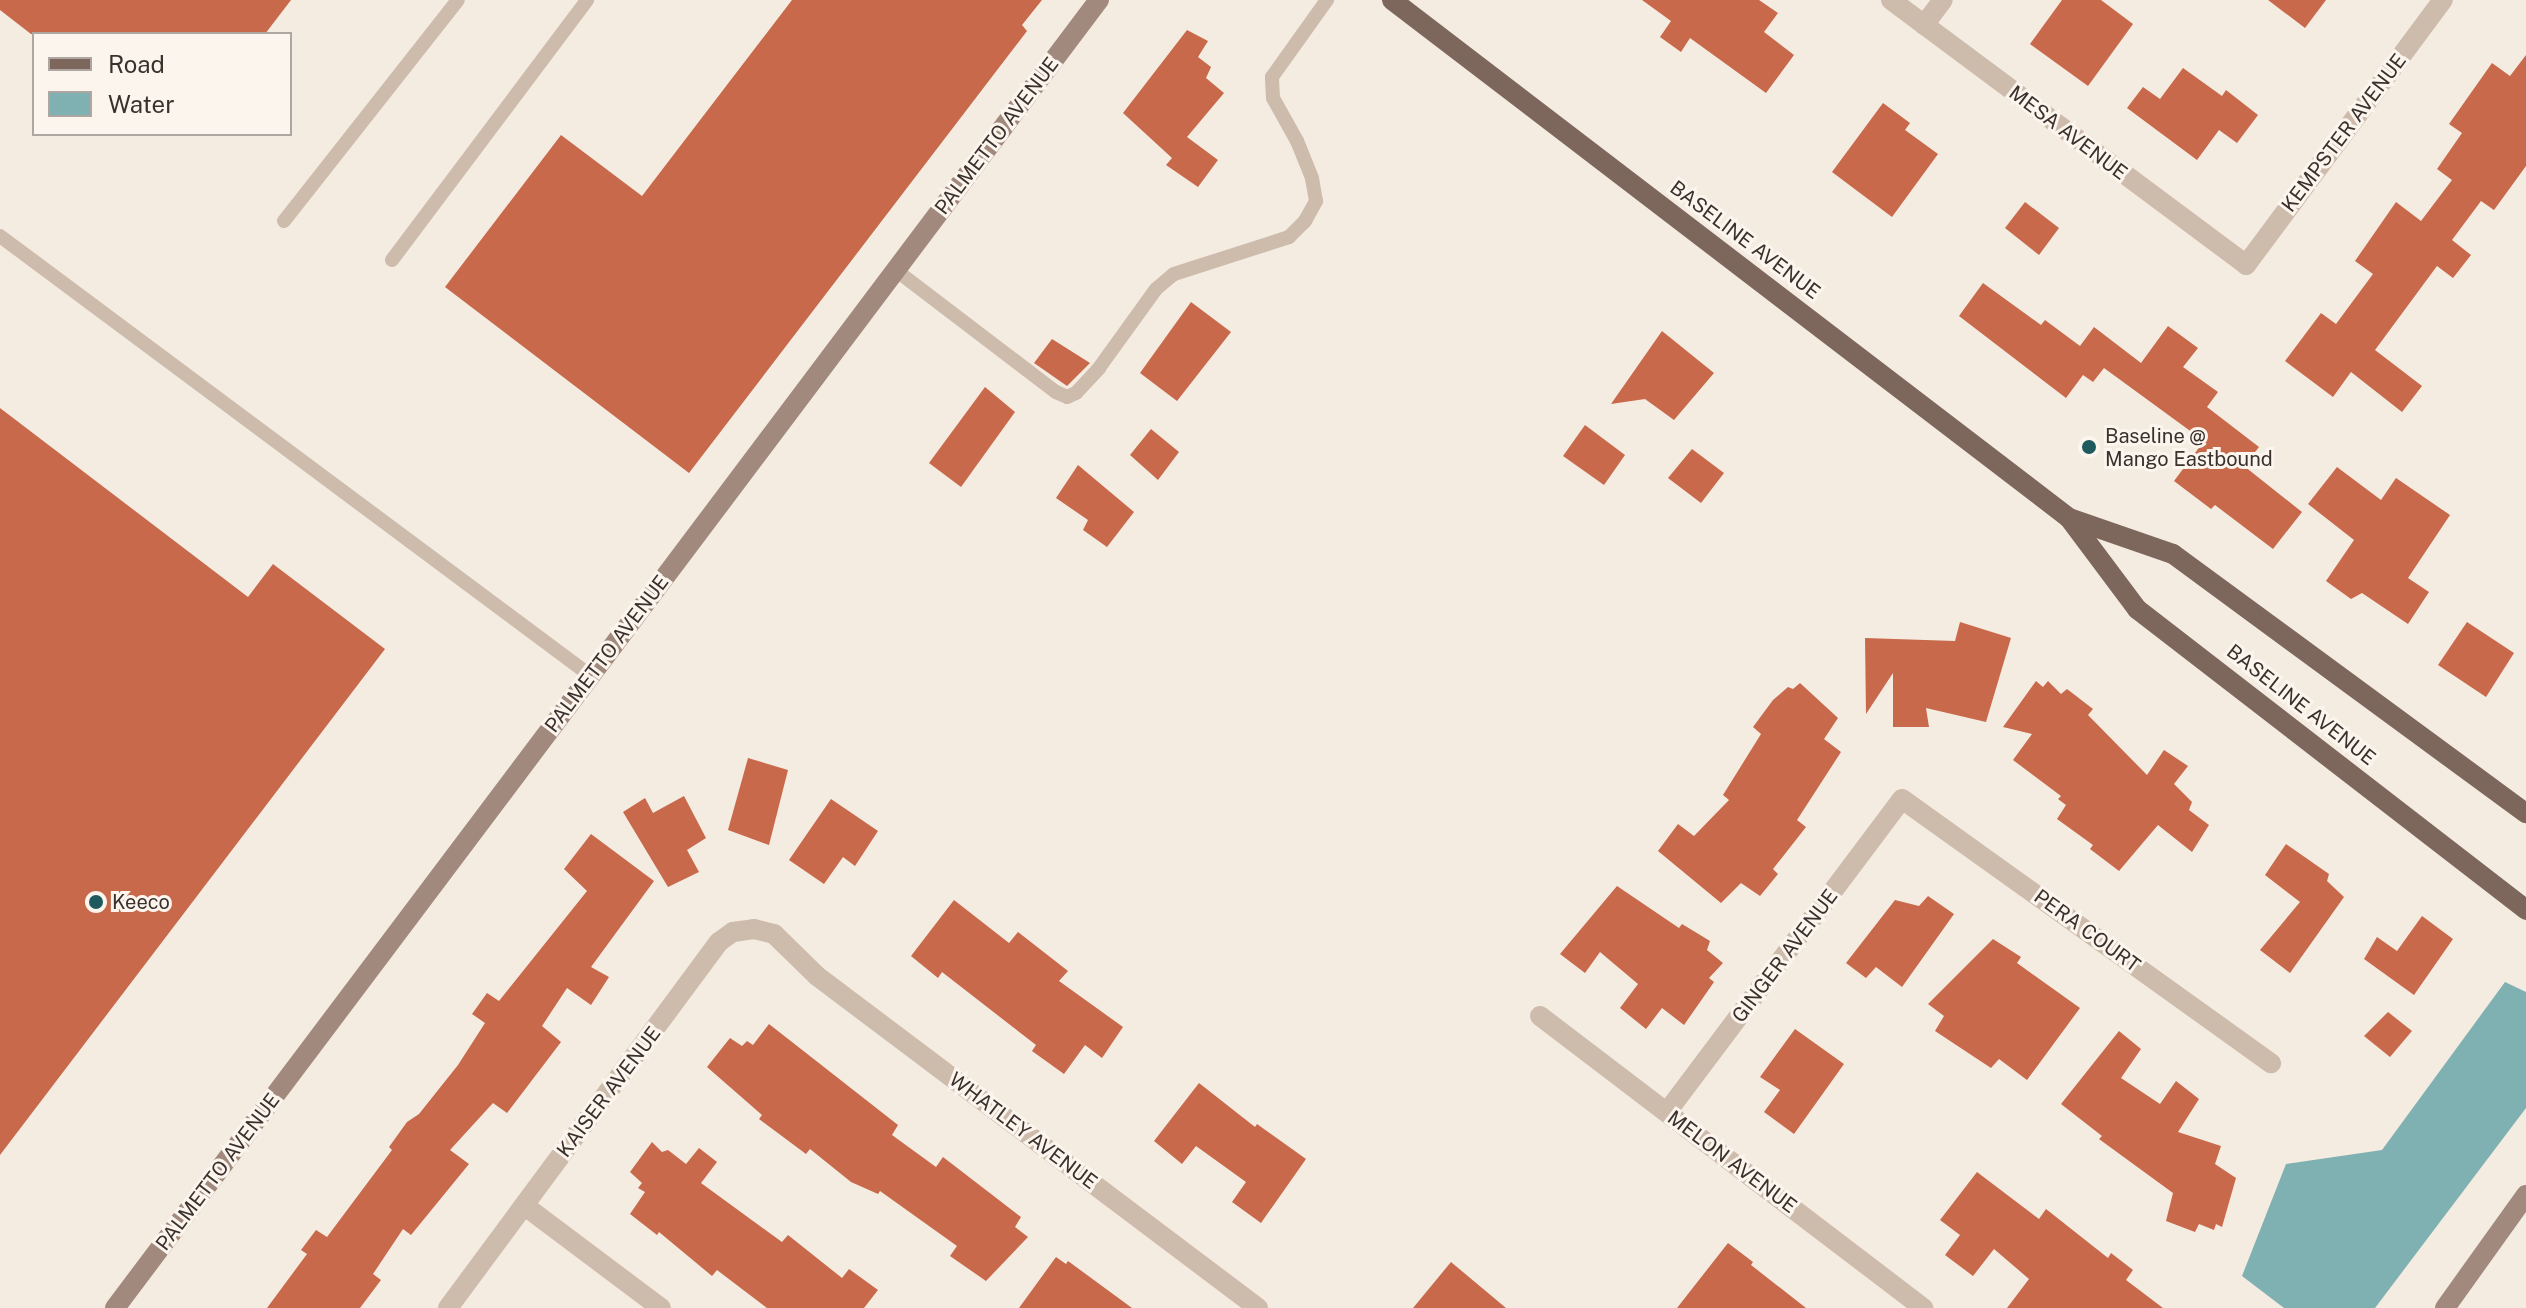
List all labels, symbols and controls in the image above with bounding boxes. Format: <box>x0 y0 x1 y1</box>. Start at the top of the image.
legend <box>32 32 292 136</box>
street label: KEMPSTER AVENUE <box>2277 49 2411 217</box>
text: Road <box>108 50 165 78</box>
street label: PALMETTO AVENUE <box>930 53 1064 219</box>
street label: MESA AVENUE <box>2004 81 2132 185</box>
text: Water <box>108 90 175 118</box>
street label: BASELINE AVENUE <box>1665 176 1825 304</box>
place label: Baseline @ Mango Eastbound <box>2105 424 2273 471</box>
marker: Baseline @ Mango Eastbound <box>2080 438 2098 456</box>
street label: PALMETTO AVENUE <box>540 571 674 737</box>
street label: BASELINE AVENUE <box>2222 640 2380 770</box>
street label: PERA COURT <box>2029 884 2145 978</box>
street label: GINGER AVENUE <box>1727 885 1843 1027</box>
place label: Keeco <box>112 890 170 914</box>
marker: Keeco <box>87 893 105 911</box>
street label: KAISER AVENUE <box>552 1022 666 1162</box>
street label: WHATLEY AVENUE <box>944 1067 1102 1195</box>
street label: PALMETTO AVENUE <box>151 1089 285 1255</box>
street label: MELON AVENUE <box>1663 1106 1801 1218</box>

